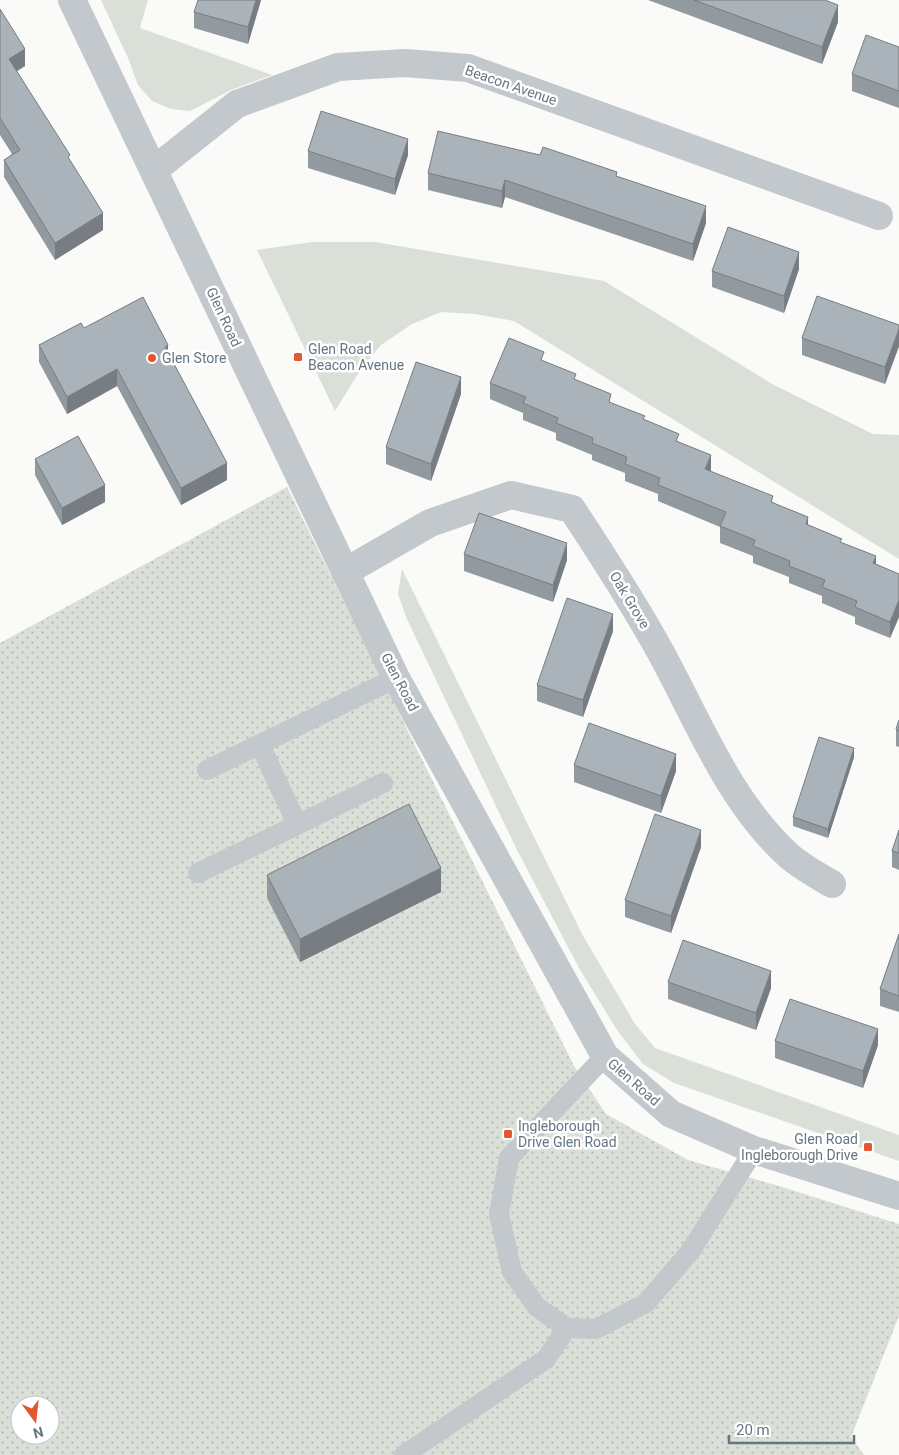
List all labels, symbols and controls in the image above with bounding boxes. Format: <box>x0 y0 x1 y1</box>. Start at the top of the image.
street label: Beacon Avenue <box>463 62 559 108</box>
street label: Glen Road <box>203 285 245 349</box>
place label: Glen Road Beacon Avenue <box>308 341 404 373</box>
place label: Glen Store <box>162 350 226 366</box>
marker: Glen Road Beacon Avenue <box>292 351 304 363</box>
marker: Glen Store <box>146 352 158 364</box>
street label: Oak Grove <box>607 568 653 632</box>
street label: Glen Road <box>378 650 422 714</box>
street label: Glen Road <box>605 1055 663 1109</box>
place label: Ingleborough Drive Glen Road <box>518 1118 617 1150</box>
marker: Ingleborough Drive Glen Road <box>502 1128 514 1140</box>
place label: Glen Road Ingleborough Drive <box>741 1131 858 1163</box>
marker: Glen Road Ingleborough Drive <box>862 1141 874 1153</box>
north arrow <box>10 1395 60 1445</box>
scale bar <box>729 1412 854 1444</box>
text: 20 m <box>736 1421 770 1439</box>
text: N <box>32 1424 45 1442</box>

